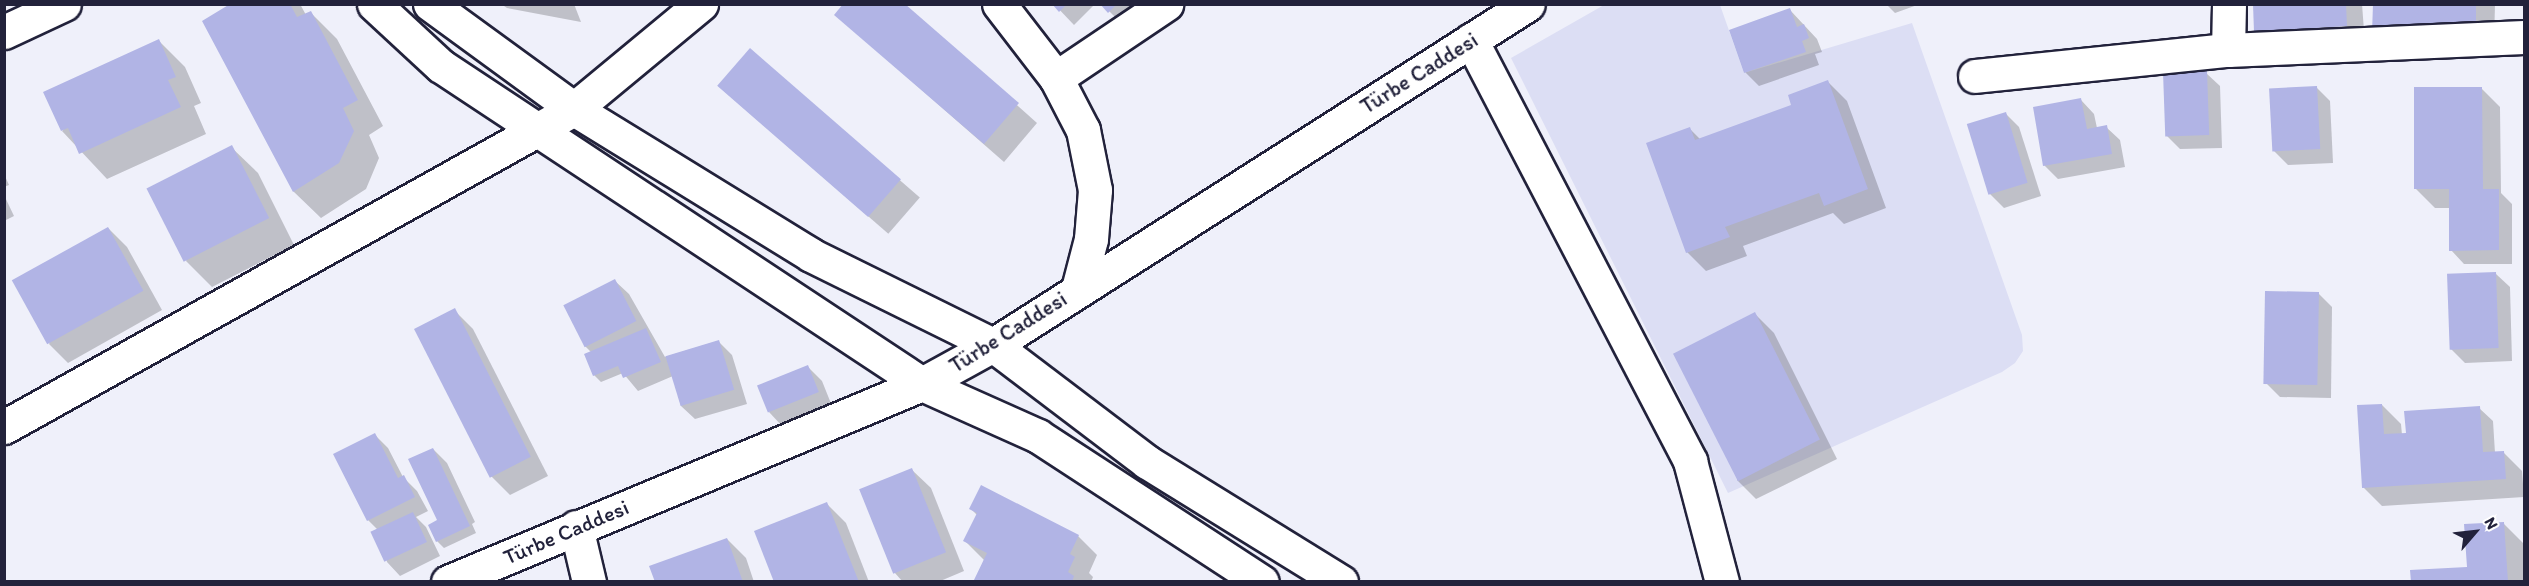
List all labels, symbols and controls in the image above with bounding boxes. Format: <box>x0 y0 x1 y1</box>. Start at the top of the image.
street label: Türbe Caddesi <box>1355 26 1483 120</box>
street label: Türbe Caddesi <box>944 285 1072 379</box>
street label: Türbe Caddesi <box>499 494 633 570</box>
north arrow <box>2445 502 2505 562</box>
text: N <box>2480 514 2502 533</box>

